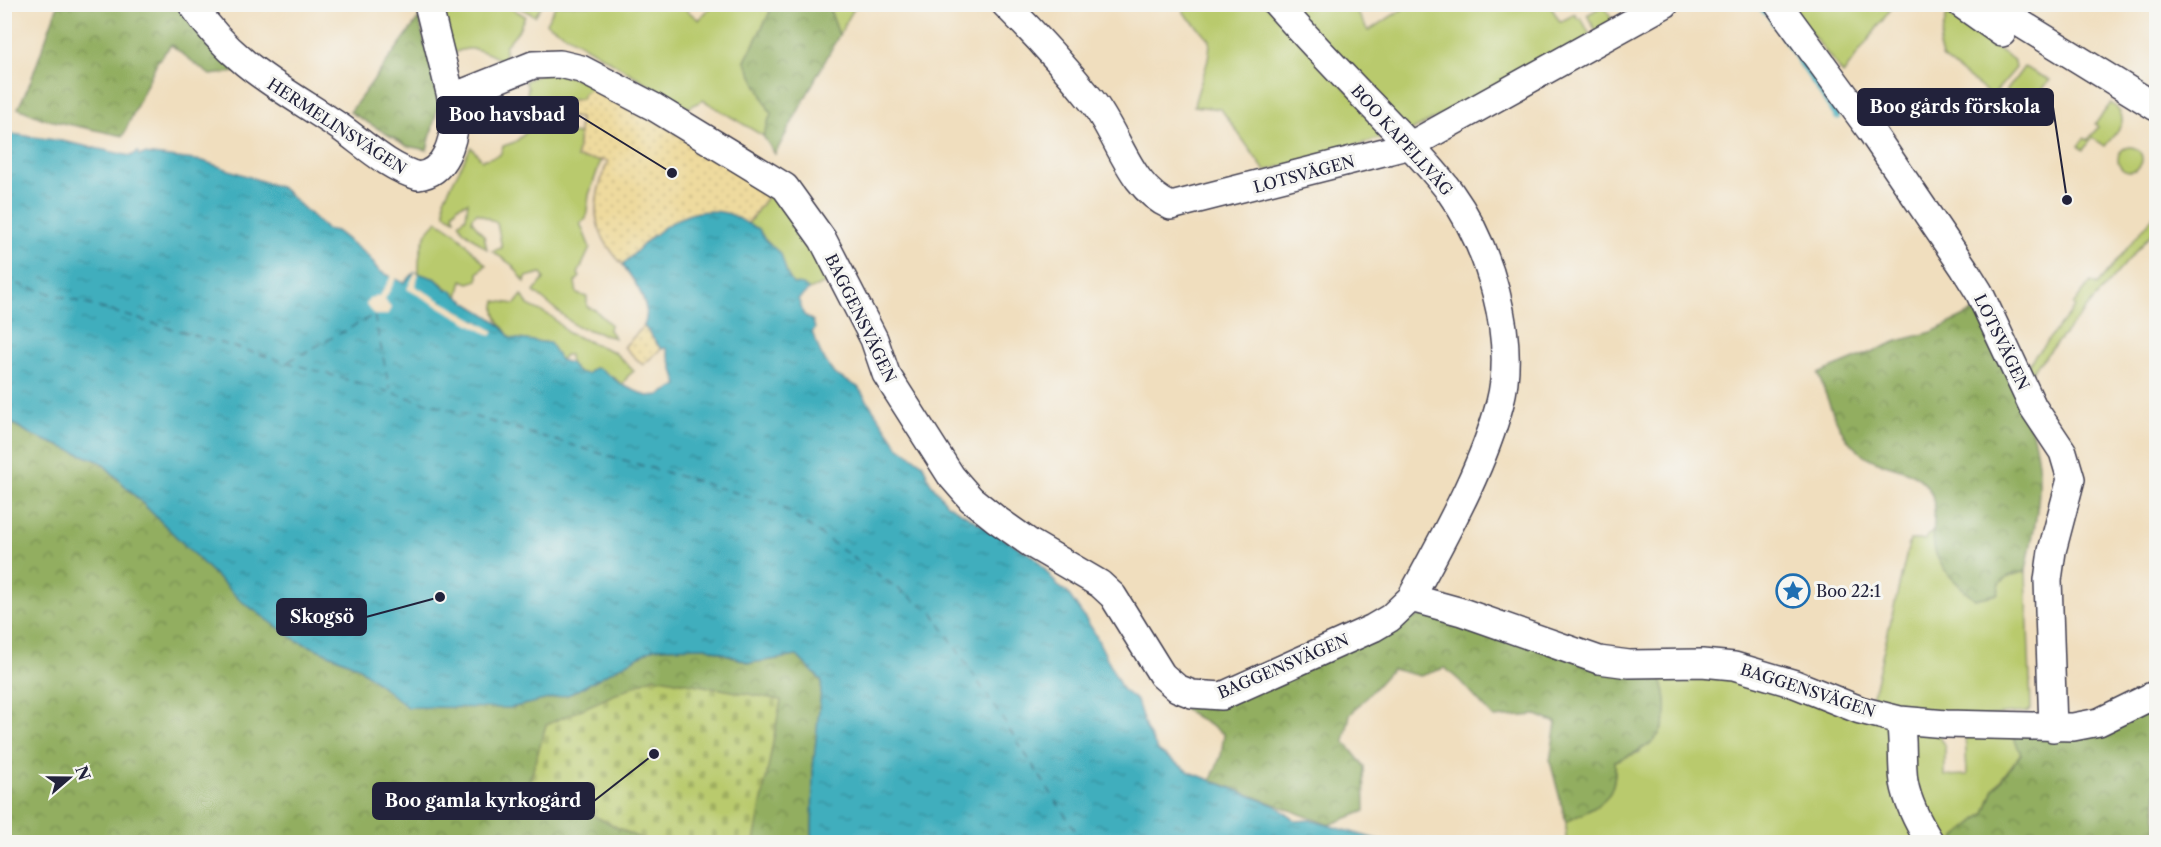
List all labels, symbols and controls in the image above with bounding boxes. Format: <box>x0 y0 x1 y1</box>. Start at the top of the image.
street label: HERMELINSVÄGEN <box>264 74 410 178</box>
street label: BOO KAPELLVÄG <box>1347 81 1457 200</box>
callout: Boo gårds förskola <box>1858 89 2053 125</box>
text: Boo gårds förskola <box>1870 96 2041 118</box>
callout: Boo havsbad <box>437 97 578 133</box>
text: Boo havsbad <box>449 104 565 126</box>
street label: LOTSVÄGEN <box>1251 151 1357 197</box>
street label: BAGGENSVÄGEN <box>821 250 901 386</box>
street label: LOTSVÄGEN <box>1970 291 2034 393</box>
place icon: Boo 22:1 <box>1775 573 1811 609</box>
place label: Boo 22:1 <box>1816 581 1881 601</box>
callout: Skogsö <box>277 599 366 635</box>
text: Skogsö <box>290 606 354 628</box>
street label: BAGGENSVÄGEN <box>1214 629 1352 703</box>
street label: BAGGENSVÄGEN <box>1738 659 1878 721</box>
north arrow <box>39 748 99 808</box>
text: N <box>71 763 95 783</box>
callout: Boo gamla kyrkogård <box>373 783 594 819</box>
text: Boo gamla kyrkogård <box>385 790 581 812</box>

